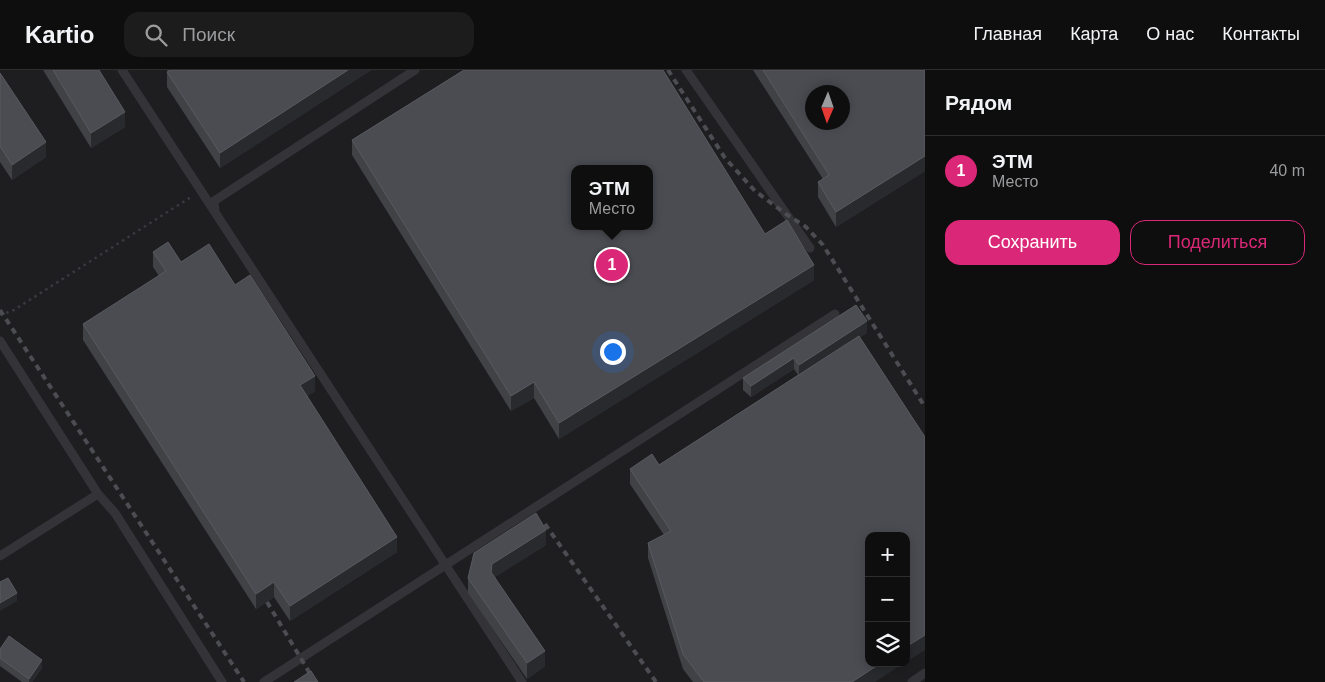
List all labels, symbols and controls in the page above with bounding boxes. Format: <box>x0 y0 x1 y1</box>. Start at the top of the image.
search box <box>124 12 474 57</box>
text: Kartio <box>25 21 94 48</box>
icon: search <box>142 21 170 49</box>
text: Поиск <box>182 24 235 45</box>
text: Главная <box>974 24 1042 44</box>
text: Карта <box>1070 24 1118 44</box>
text: О нас <box>1146 24 1194 44</box>
text: Контакты <box>1222 24 1300 44</box>
north arrow <box>805 85 850 130</box>
text: Рядом <box>945 91 1012 114</box>
text: ЭТМ <box>992 151 1033 172</box>
text: 1 <box>957 162 965 179</box>
text: 40 m <box>1269 162 1305 179</box>
popup <box>571 165 653 230</box>
text: Место <box>992 173 1038 190</box>
text: ЭТМ <box>589 178 630 199</box>
text: Место <box>589 200 635 217</box>
button: Сохранить <box>945 220 1120 265</box>
button: Поделиться <box>1130 220 1305 265</box>
pin: 1 <box>596 246 628 284</box>
your location <box>600 339 626 365</box>
map controls <box>865 532 910 667</box>
button: + <box>865 532 910 577</box>
button: − <box>865 577 910 622</box>
button: layers <box>865 622 910 667</box>

